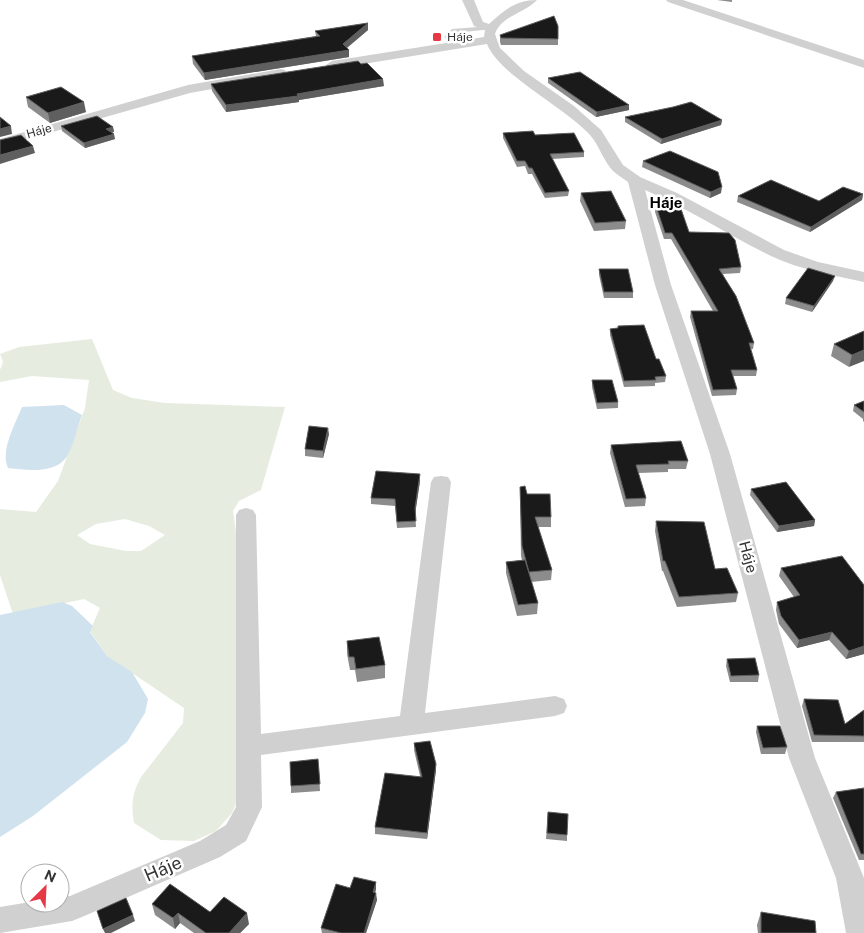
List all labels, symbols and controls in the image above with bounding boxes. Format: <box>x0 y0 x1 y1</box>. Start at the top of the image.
place label: Háje <box>447 30 473 44</box>
marker: Háje <box>431 31 443 43</box>
street label: Háje <box>25 121 53 141</box>
district label: Háje <box>650 194 683 211</box>
street label: Háje <box>736 539 761 575</box>
street label: Háje <box>141 851 185 886</box>
north arrow <box>20 863 70 913</box>
text: N <box>42 867 59 886</box>

